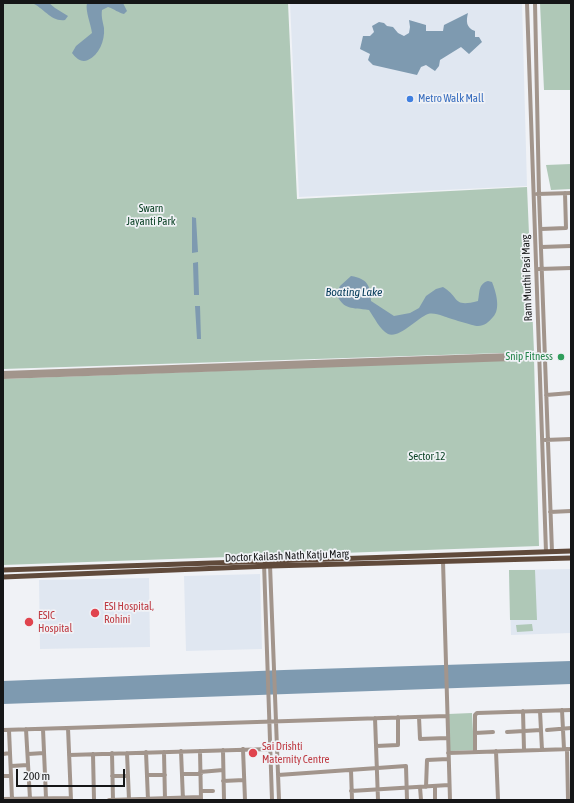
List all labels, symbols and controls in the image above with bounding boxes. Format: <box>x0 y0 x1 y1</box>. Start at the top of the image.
place label: Metro Walk Mall <box>418 92 484 106</box>
marker: Metro Walk Mall <box>405 94 415 104</box>
park label: Swarn Jayanti Park <box>126 202 176 228</box>
street label: Ram Murthi Pasi Marg <box>519 234 535 322</box>
water label: Boating Lake <box>326 285 382 299</box>
place label: Snip Fitness <box>506 350 553 364</box>
marker: Snip Fitness <box>556 352 566 362</box>
park label: Sector 12 <box>409 450 445 464</box>
street label: Doctor Kailash Nath Katju Marg <box>225 547 349 565</box>
place label: ESI Hospital, Rohini <box>104 600 154 626</box>
marker: ESI Hospital, Rohini <box>89 607 101 619</box>
place label: ESIC Hospital <box>38 609 72 635</box>
marker: ESIC Hospital <box>23 616 35 628</box>
place label: Sai Drishti Maternity Centre <box>262 740 330 766</box>
marker: Sai Drishti Maternity Centre <box>247 747 259 759</box>
scale bar <box>18 761 127 787</box>
text: 200 m <box>23 769 50 783</box>

